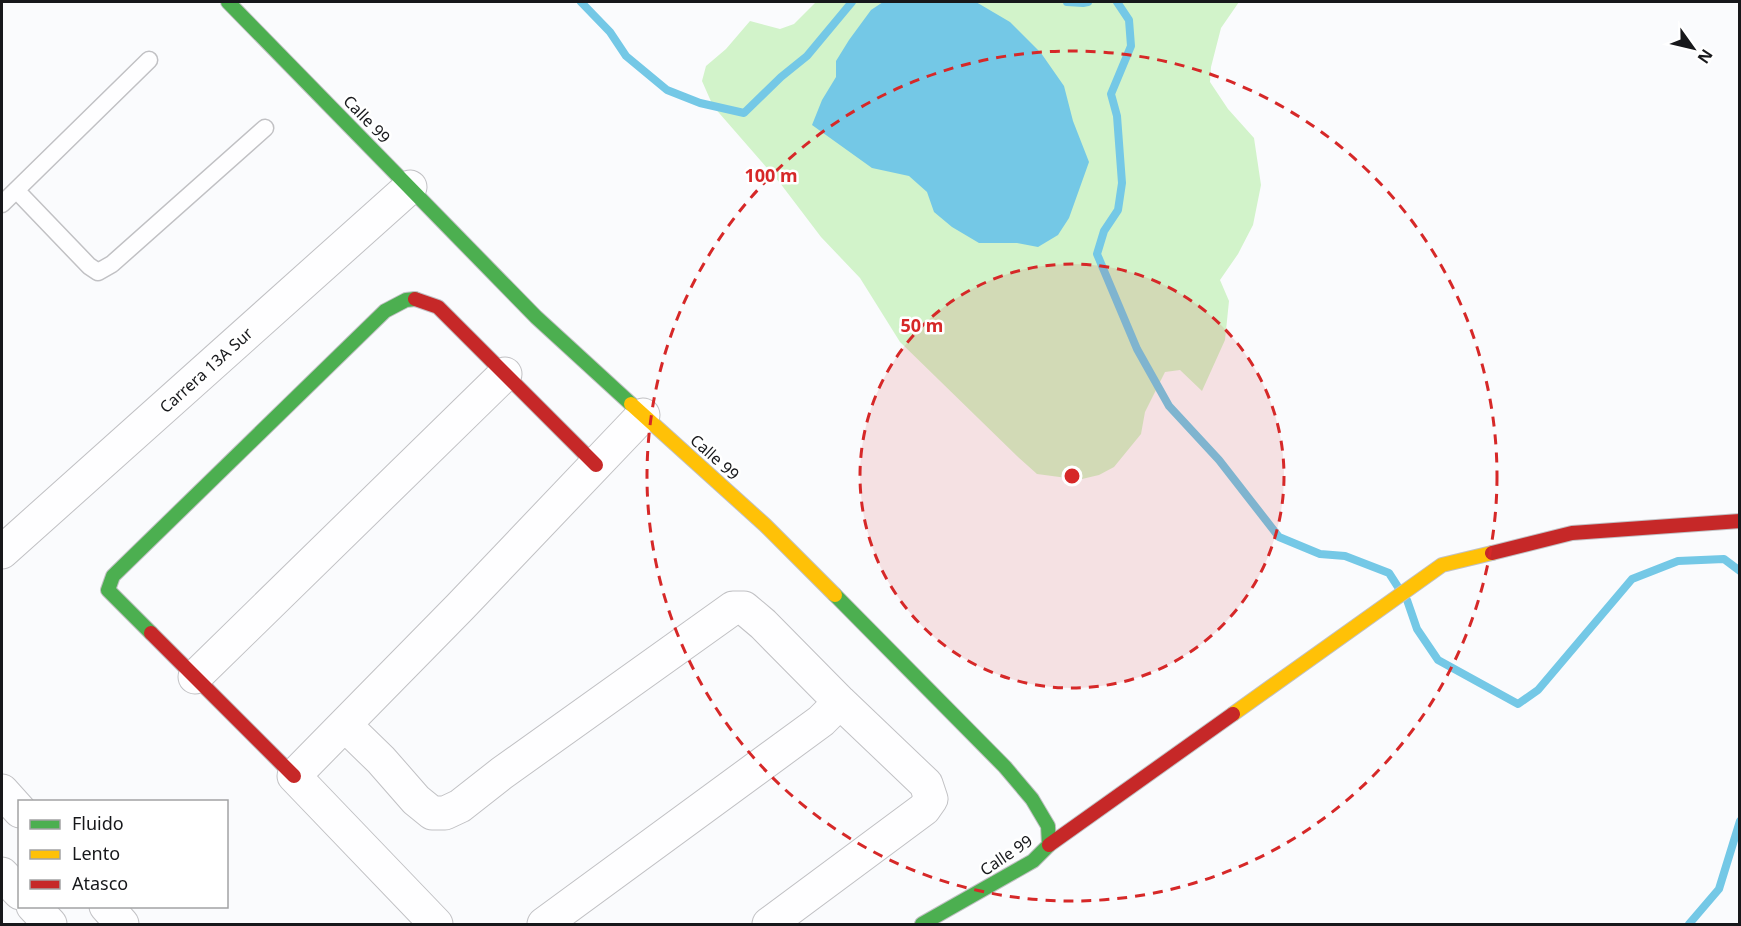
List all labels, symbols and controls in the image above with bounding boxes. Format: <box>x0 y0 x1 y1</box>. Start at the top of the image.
north arrow <box>1663 18 1723 78</box>
text: N <box>1693 45 1718 68</box>
street label: Calle 99 <box>339 90 395 148</box>
text: 100 m <box>744 163 798 187</box>
text: 50 m <box>901 313 943 337</box>
street label: Carrera 13A Sur <box>155 322 258 418</box>
street label: Calle 99 <box>686 429 744 485</box>
centre of rings <box>1062 466 1082 486</box>
legend <box>18 800 228 908</box>
text: Fluido <box>72 811 124 835</box>
street label: Calle 99 <box>975 829 1037 881</box>
text: Lento <box>72 841 120 865</box>
text: Atasco <box>72 871 128 895</box>

